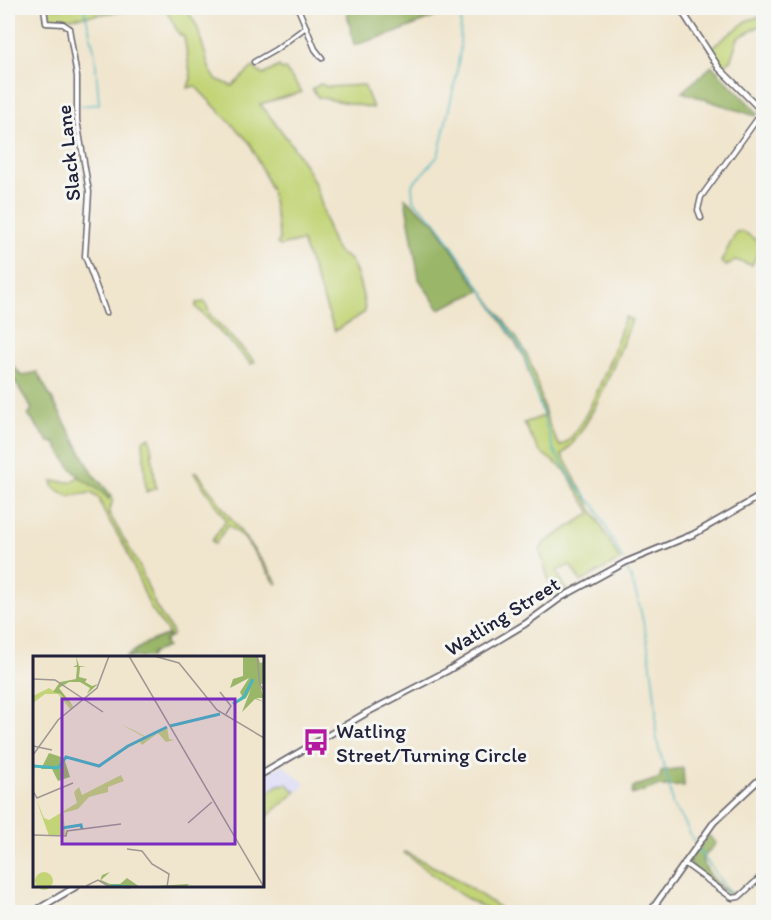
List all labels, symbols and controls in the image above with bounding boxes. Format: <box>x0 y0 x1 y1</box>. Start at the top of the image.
street label: Slack Lane <box>51 104 85 202</box>
street label: Watling Street <box>440 571 564 661</box>
inset map <box>33 656 264 887</box>
place label: Watling Street/Turning Circle <box>336 718 527 767</box>
bus stop icon: Watling Street/Turning Circle <box>301 727 331 757</box>

